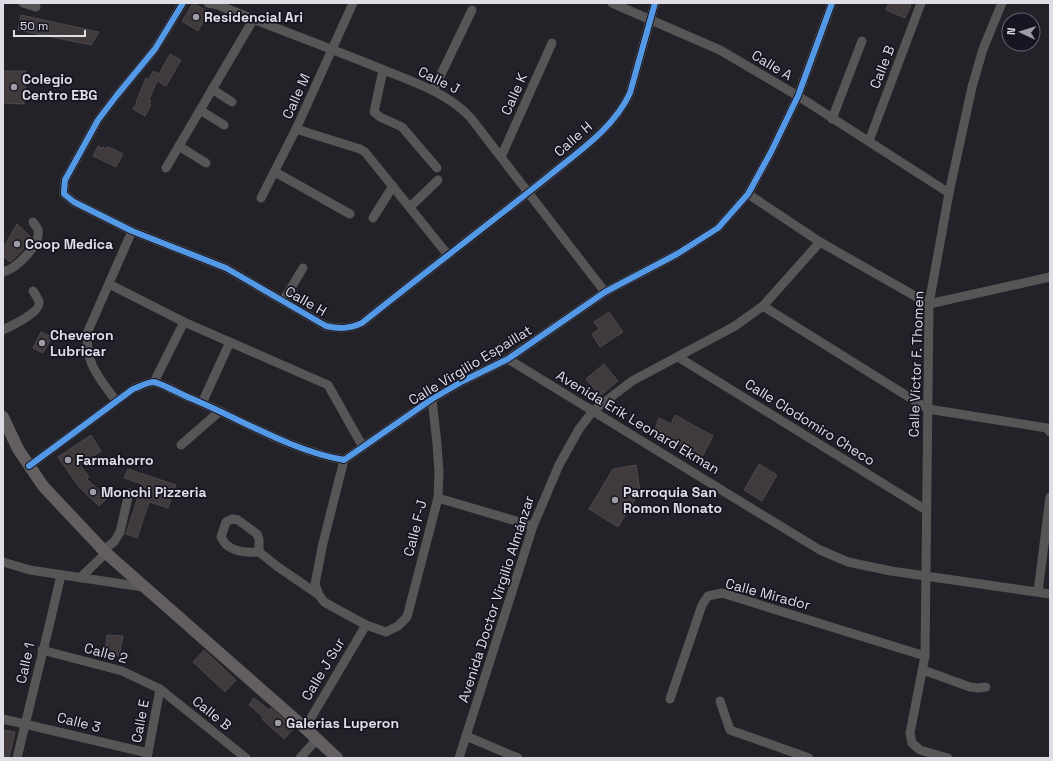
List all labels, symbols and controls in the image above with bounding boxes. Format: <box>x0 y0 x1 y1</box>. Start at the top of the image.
place label: Residencial Ari <box>204 8 303 26</box>
scale bar <box>14 12 85 38</box>
marker: Residencial Ari <box>191 12 201 22</box>
north arrow <box>1001 12 1041 52</box>
text: 50 m <box>20 18 48 34</box>
text: N <box>1004 27 1018 35</box>
street label: Calle B <box>866 43 898 91</box>
street label: Calle A <box>748 46 796 84</box>
street label: Calle J <box>415 62 463 98</box>
place label: Colegio Centro EBG <box>22 70 98 104</box>
street label: Calle M <box>278 70 314 122</box>
street label: Calle K <box>497 70 531 118</box>
marker: Colegio Centro EBG <box>9 82 19 92</box>
street label: Calle H <box>550 117 596 161</box>
place label: Coop Medica <box>25 235 113 253</box>
marker: Coop Medica <box>12 239 22 249</box>
street label: Calle H <box>282 282 330 320</box>
street label: Calle Víctor F. Thomen <box>904 290 928 438</box>
street label: Calle Virgilio Espaillat <box>405 321 535 409</box>
place label: Cheveron Lubricar <box>50 326 114 360</box>
marker: Cheveron Lubricar <box>37 338 47 348</box>
street label: Avenida Erik Leonard Ekman <box>553 366 723 478</box>
street label: Calle Clodomiro Checo <box>742 375 878 469</box>
place label: Farmahorro <box>76 451 154 469</box>
marker: Farmahorro <box>63 455 73 465</box>
place label: Monchi Pizzeria <box>101 483 207 501</box>
place label: Parroquia San Romon Nonato <box>623 483 722 517</box>
marker: Monchi Pizzeria <box>88 487 98 497</box>
street label: Avenida Doctor Virgilio Almánzar <box>454 493 538 705</box>
marker: Parroquia San Romon Nonato <box>610 495 620 505</box>
street label: Calle F-J <box>399 498 431 558</box>
street label: Calle Mirador <box>724 574 812 614</box>
street label: Calle J Sur <box>297 634 349 704</box>
street label: Calle 2 <box>82 639 130 667</box>
street label: Calle 1 <box>12 641 38 685</box>
street label: Calle B <box>189 692 235 734</box>
street label: Calle E <box>127 698 153 744</box>
street label: Calle 3 <box>55 708 103 736</box>
place label: Galerias Luperon <box>286 714 399 732</box>
marker: Galerias Luperon <box>273 718 283 728</box>

